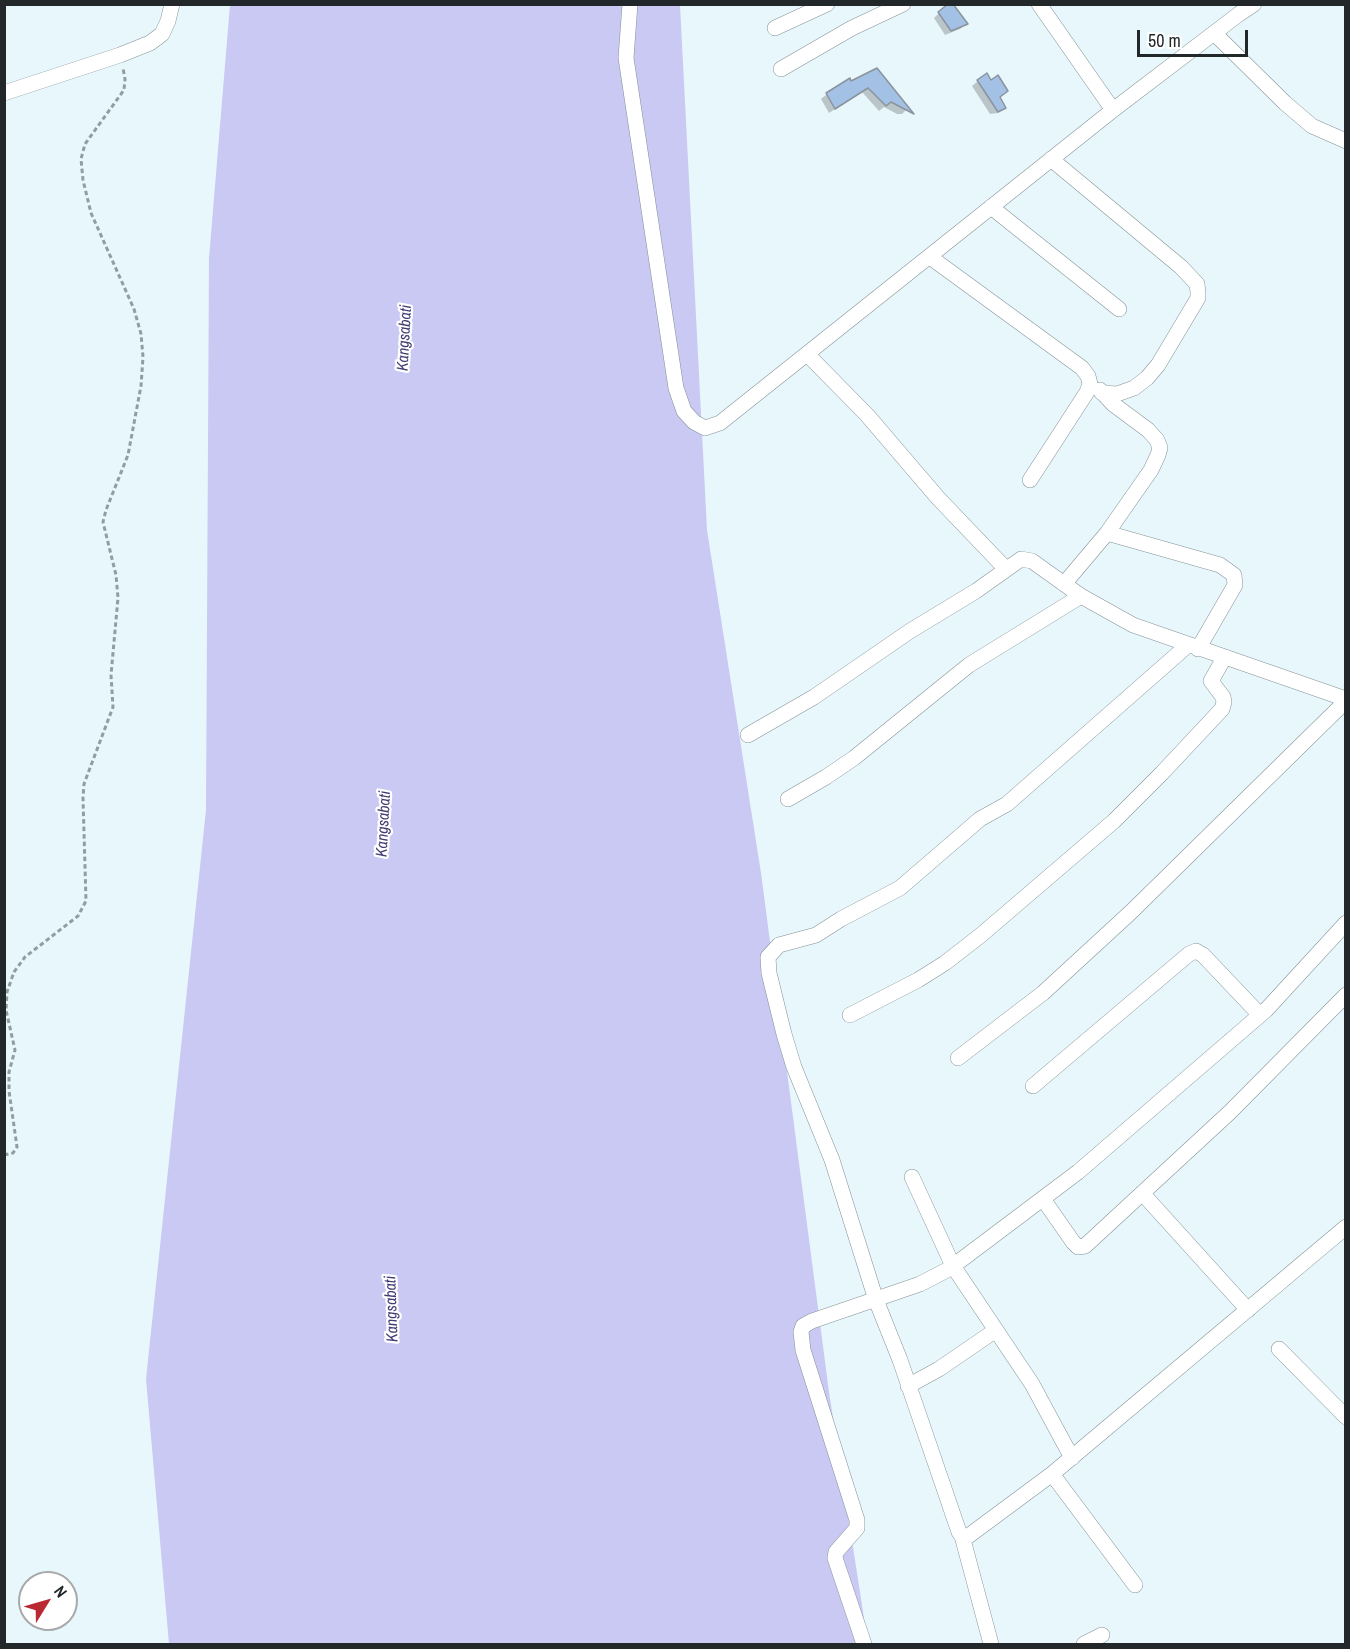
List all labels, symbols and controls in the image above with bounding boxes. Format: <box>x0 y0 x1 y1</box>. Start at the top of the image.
scale bar <box>1140 18 1251 56</box>
text: 50 m <box>1148 28 1181 53</box>
water label: Kangsabati <box>394 304 416 372</box>
water label: Kangsabati <box>373 790 395 858</box>
water label: Kangsabati <box>381 1275 403 1343</box>
north arrow <box>18 1571 78 1631</box>
text: N <box>49 1581 72 1602</box>

